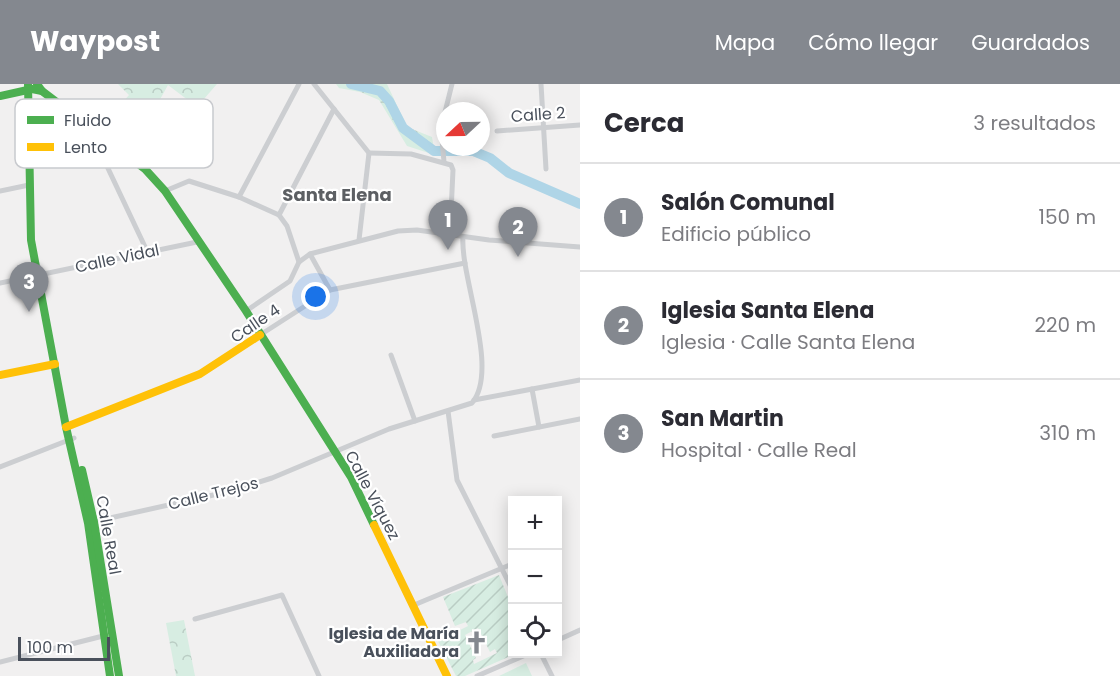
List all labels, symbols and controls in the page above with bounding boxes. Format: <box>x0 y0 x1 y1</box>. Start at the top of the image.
text: Waypost <box>30 22 160 61</box>
text: Mapa <box>715 28 775 57</box>
text: Cómo llegar <box>808 28 938 57</box>
text: Guardados <box>971 28 1090 57</box>
legend <box>15 99 213 168</box>
street label: Calle 2 <box>510 101 566 128</box>
north arrow <box>436 102 490 156</box>
text: Cerca <box>604 105 684 141</box>
text: Fluido <box>64 109 111 132</box>
text: 3 resultados <box>973 109 1096 137</box>
text: Lento <box>64 136 107 159</box>
district label: Santa Elena <box>282 182 392 207</box>
text: Salón Comunal <box>661 187 835 218</box>
pin: 1 <box>428 200 468 250</box>
text: 1 <box>620 203 627 231</box>
text: 150 m <box>1039 203 1096 231</box>
pin: 2 <box>498 208 538 257</box>
text: Edificio público <box>661 220 811 248</box>
street label: Calle Vidal <box>73 238 161 279</box>
pin: 3 <box>9 262 48 312</box>
your location <box>301 282 330 311</box>
text: Iglesia Santa Elena <box>661 295 874 326</box>
street label: Calle 4 <box>226 298 285 348</box>
text: 2 <box>618 311 629 339</box>
text: 220 m <box>1035 311 1096 339</box>
text: Iglesia · Calle Santa Elena <box>661 328 915 356</box>
text: San Martin <box>661 403 784 434</box>
text: 3 <box>617 419 630 447</box>
text: 310 m <box>1039 419 1096 447</box>
text: Hospital · Calle Real <box>661 436 857 464</box>
street label: Calle Víquez <box>339 446 406 544</box>
street label: Calle Trejos <box>166 471 261 516</box>
street label: Calle Real <box>90 494 127 576</box>
map controls <box>508 496 562 658</box>
button: + <box>508 496 562 550</box>
button: − <box>508 550 562 604</box>
button: locate <box>508 604 562 658</box>
place label: Iglesia de María Auxiliadora <box>328 622 459 663</box>
church icon: Iglesia de María Auxiliadora <box>464 629 490 655</box>
scale bar <box>18 634 110 662</box>
text: 100 m <box>27 636 73 659</box>

